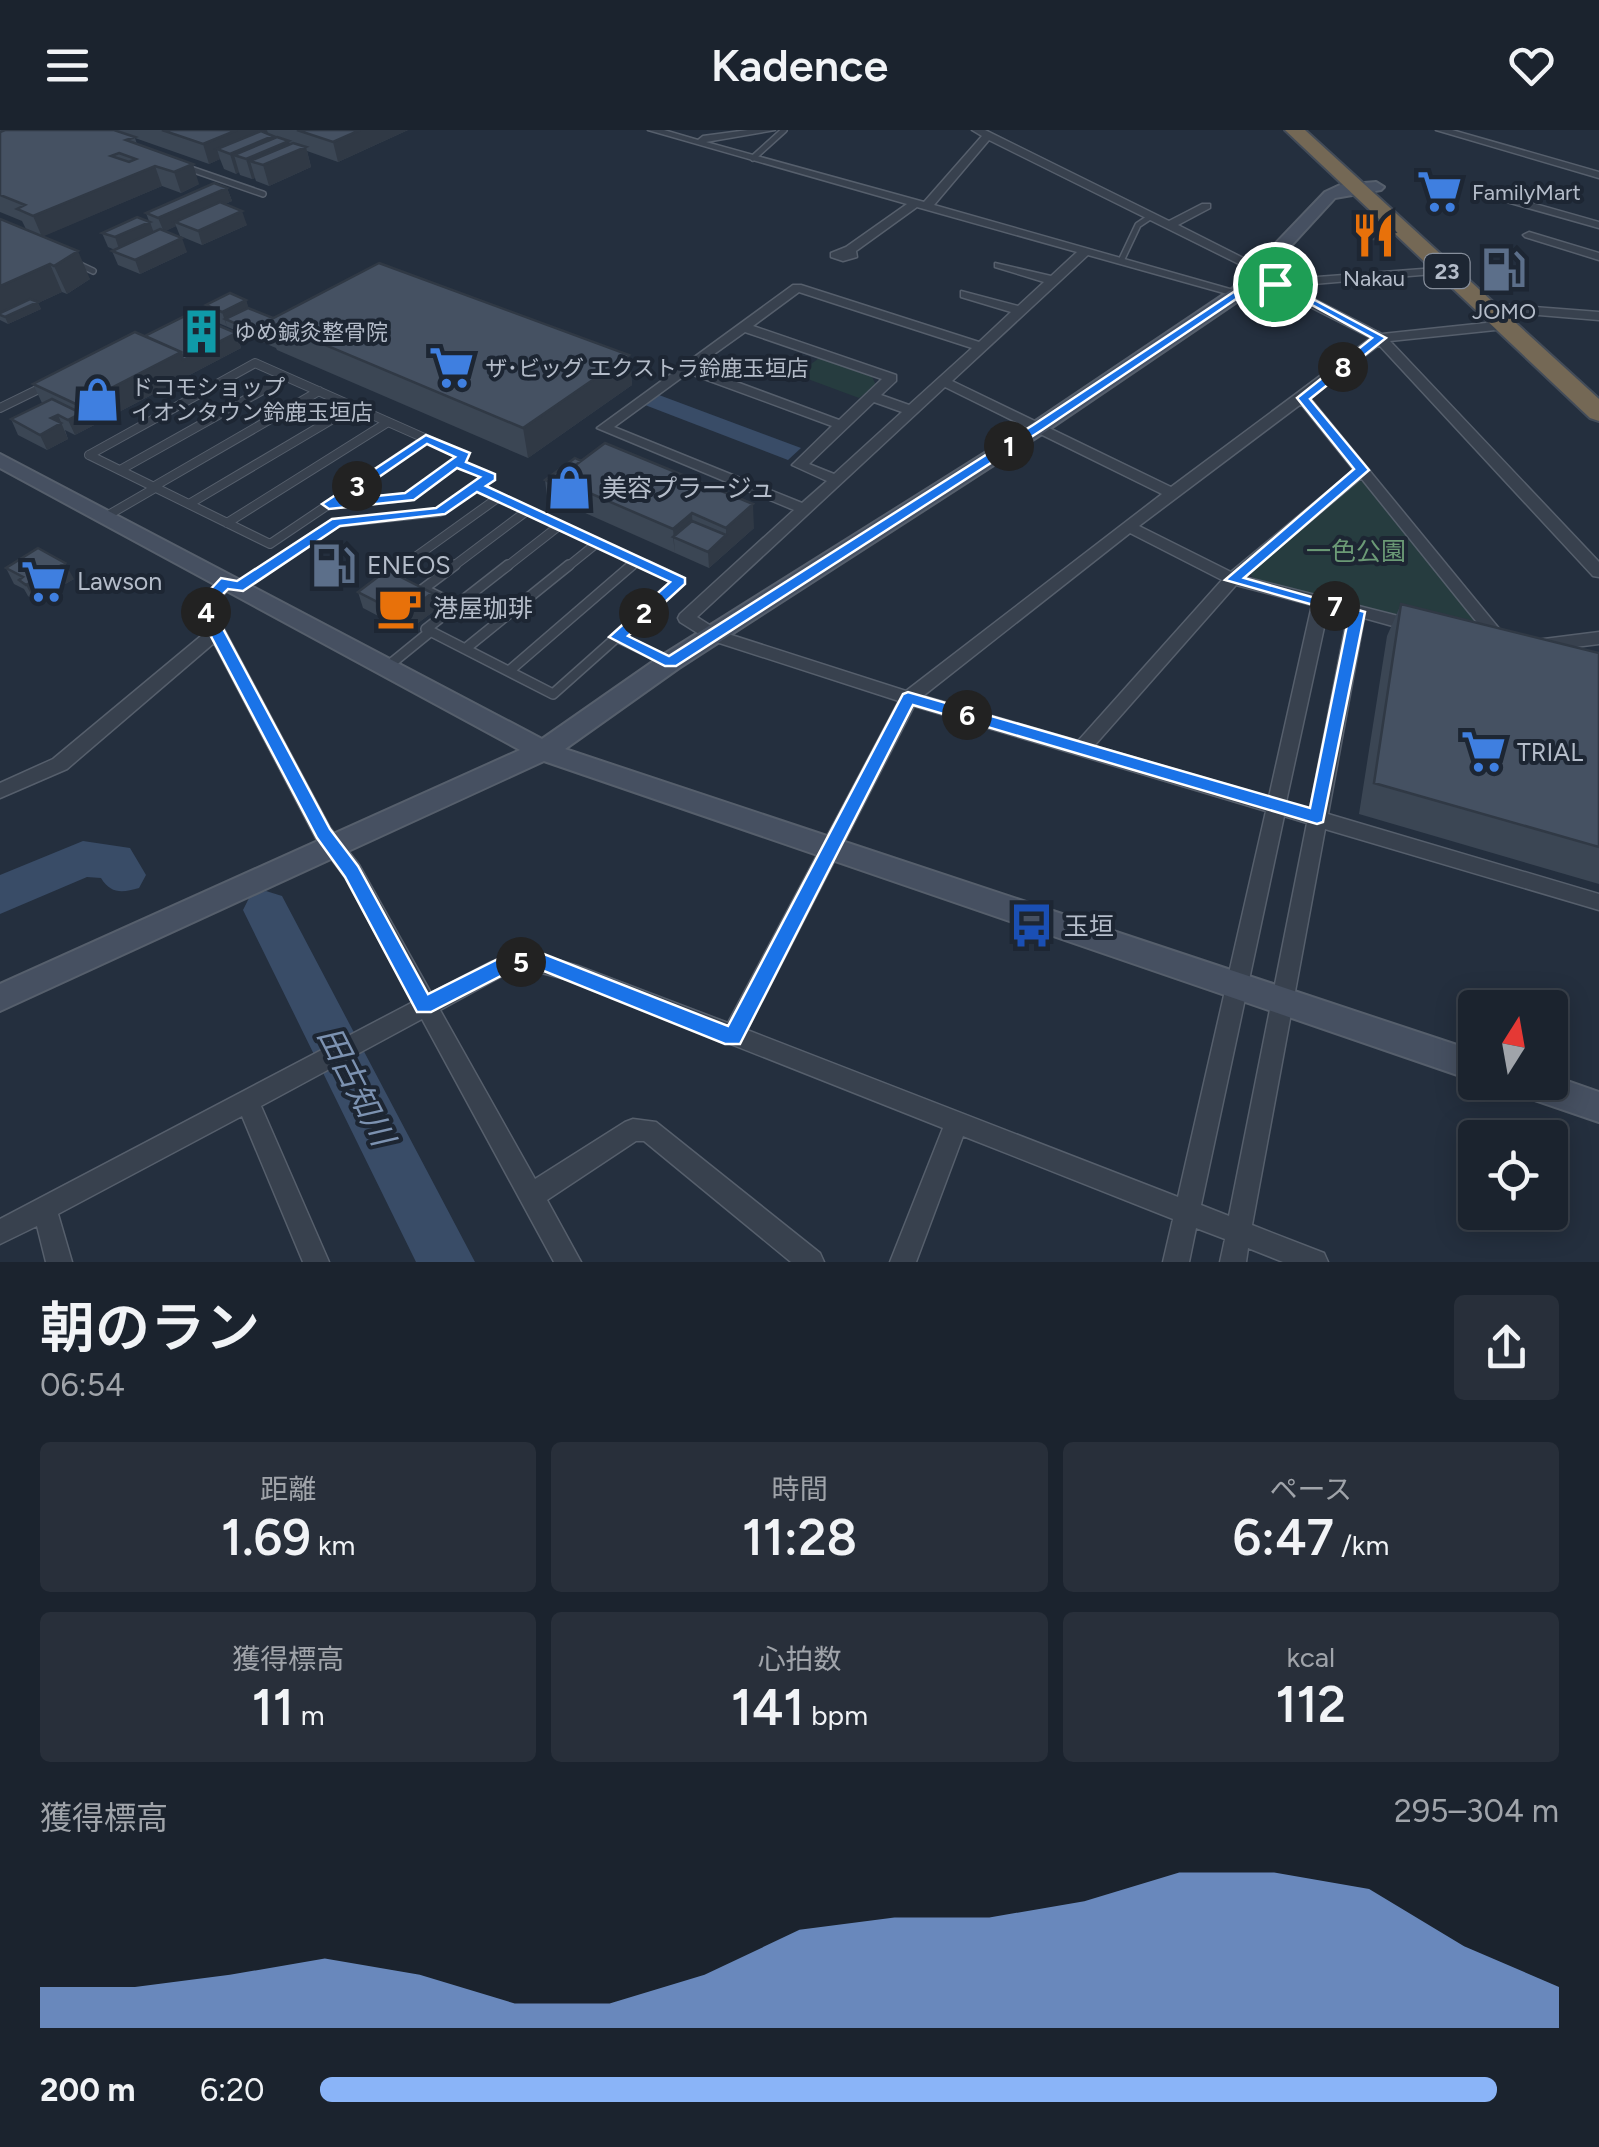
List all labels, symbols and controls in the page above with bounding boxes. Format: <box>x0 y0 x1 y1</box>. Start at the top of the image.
icon: menu <box>40 38 95 93</box>
text: Kadence <box>711 38 888 92</box>
icon: heart <box>1504 38 1559 93</box>
supermarket icon: FamilyMart <box>1415 168 1463 216</box>
place label: FamilyMart <box>1472 179 1581 206</box>
restaurant icon: Nakau <box>1350 212 1398 260</box>
pin <box>1233 242 1318 327</box>
fuel station icon: JOMO <box>1480 245 1528 293</box>
road number: 23 <box>1424 254 1470 288</box>
icon: arrive <box>1248 257 1303 312</box>
place label: Nakau <box>1343 265 1405 292</box>
place label: JOMO <box>1472 298 1536 325</box>
building icon: ゆめ鍼灸整骨院 <box>177 308 225 356</box>
place label: ゆめ鍼灸整骨院 <box>234 319 388 346</box>
pin: 8 <box>1318 342 1368 392</box>
supermarket icon: ザ･ビッグ エクストラ鈴鹿玉垣店 <box>428 344 476 392</box>
text: 8 <box>1334 350 1352 384</box>
place label: ザ･ビッグ エクストラ鈴鹿玉垣店 <box>485 355 809 382</box>
place label: ドコモショップ イオンタウン鈴鹿玉垣店 <box>131 374 373 426</box>
shop icon: ドコモショップ イオンタウン鈴鹿玉垣店 <box>74 376 122 424</box>
pin: 1 <box>984 421 1034 471</box>
text: 1 <box>1003 429 1015 463</box>
pin: 3 <box>332 461 382 511</box>
shop icon: 美容プラージュ <box>545 464 593 512</box>
text: 3 <box>349 469 365 503</box>
place label: 美容プラージュ <box>602 473 775 503</box>
park label: 一色公園 <box>1306 536 1406 566</box>
fuel station icon: ENEOS <box>310 541 358 589</box>
place label: ENEOS <box>367 550 451 580</box>
supermarket icon: Lawson <box>20 557 68 605</box>
place label: Lawson <box>77 566 162 596</box>
pin: 7 <box>1310 581 1360 631</box>
cafe icon: 港屋珈琲 <box>376 584 424 632</box>
pin: 4 <box>181 587 231 637</box>
pin: 2 <box>619 588 669 638</box>
text: 7 <box>1327 589 1343 623</box>
place label: 港屋珈琲 <box>433 593 533 623</box>
text: 4 <box>197 595 215 629</box>
text: 2 <box>636 596 652 630</box>
pin: 6 <box>942 690 992 740</box>
text: 6 <box>959 698 975 732</box>
supermarket icon: TRIAL <box>1460 728 1508 776</box>
place label: TRIAL <box>1517 737 1583 767</box>
bus stop icon: 玉垣 <box>1007 902 1055 950</box>
place label: 玉垣 <box>1064 911 1114 941</box>
pin: 5 <box>496 937 546 987</box>
text: 5 <box>513 945 529 979</box>
north arrow <box>1458 990 1568 1100</box>
map controls <box>1458 990 1568 1230</box>
water label: 田古知川 <box>310 1020 403 1154</box>
button: locate <box>1458 1120 1568 1230</box>
text: 朝のラン <box>40 1295 260 1361</box>
button: share <box>1454 1295 1559 1400</box>
text: 06:54 <box>40 1366 125 1404</box>
text: 距離 <box>260 1472 316 1506</box>
text: 時間 <box>771 1472 828 1506</box>
text: ペース <box>1270 1472 1352 1506</box>
text: 1.69 <box>221 1507 311 1568</box>
text: 11:28 <box>742 1507 857 1568</box>
text: 6:47 <box>1232 1507 1334 1568</box>
text: km <box>311 1528 355 1562</box>
text: /km <box>1334 1528 1389 1562</box>
text: kcal <box>1286 1640 1335 1674</box>
text: 獲得標高 <box>232 1642 344 1676</box>
text: 心拍数 <box>757 1642 842 1676</box>
text: 112 <box>1276 1674 1346 1735</box>
text: 11 <box>252 1677 294 1738</box>
text: 141 <box>731 1677 804 1738</box>
text: m <box>294 1698 324 1732</box>
text: bpm <box>804 1698 868 1732</box>
text: 295–304 m <box>1394 1792 1559 1830</box>
text: 獲得標高 <box>40 1799 168 1837</box>
text: 200 m <box>40 2071 136 2109</box>
text: 6:20 <box>200 2071 265 2109</box>

